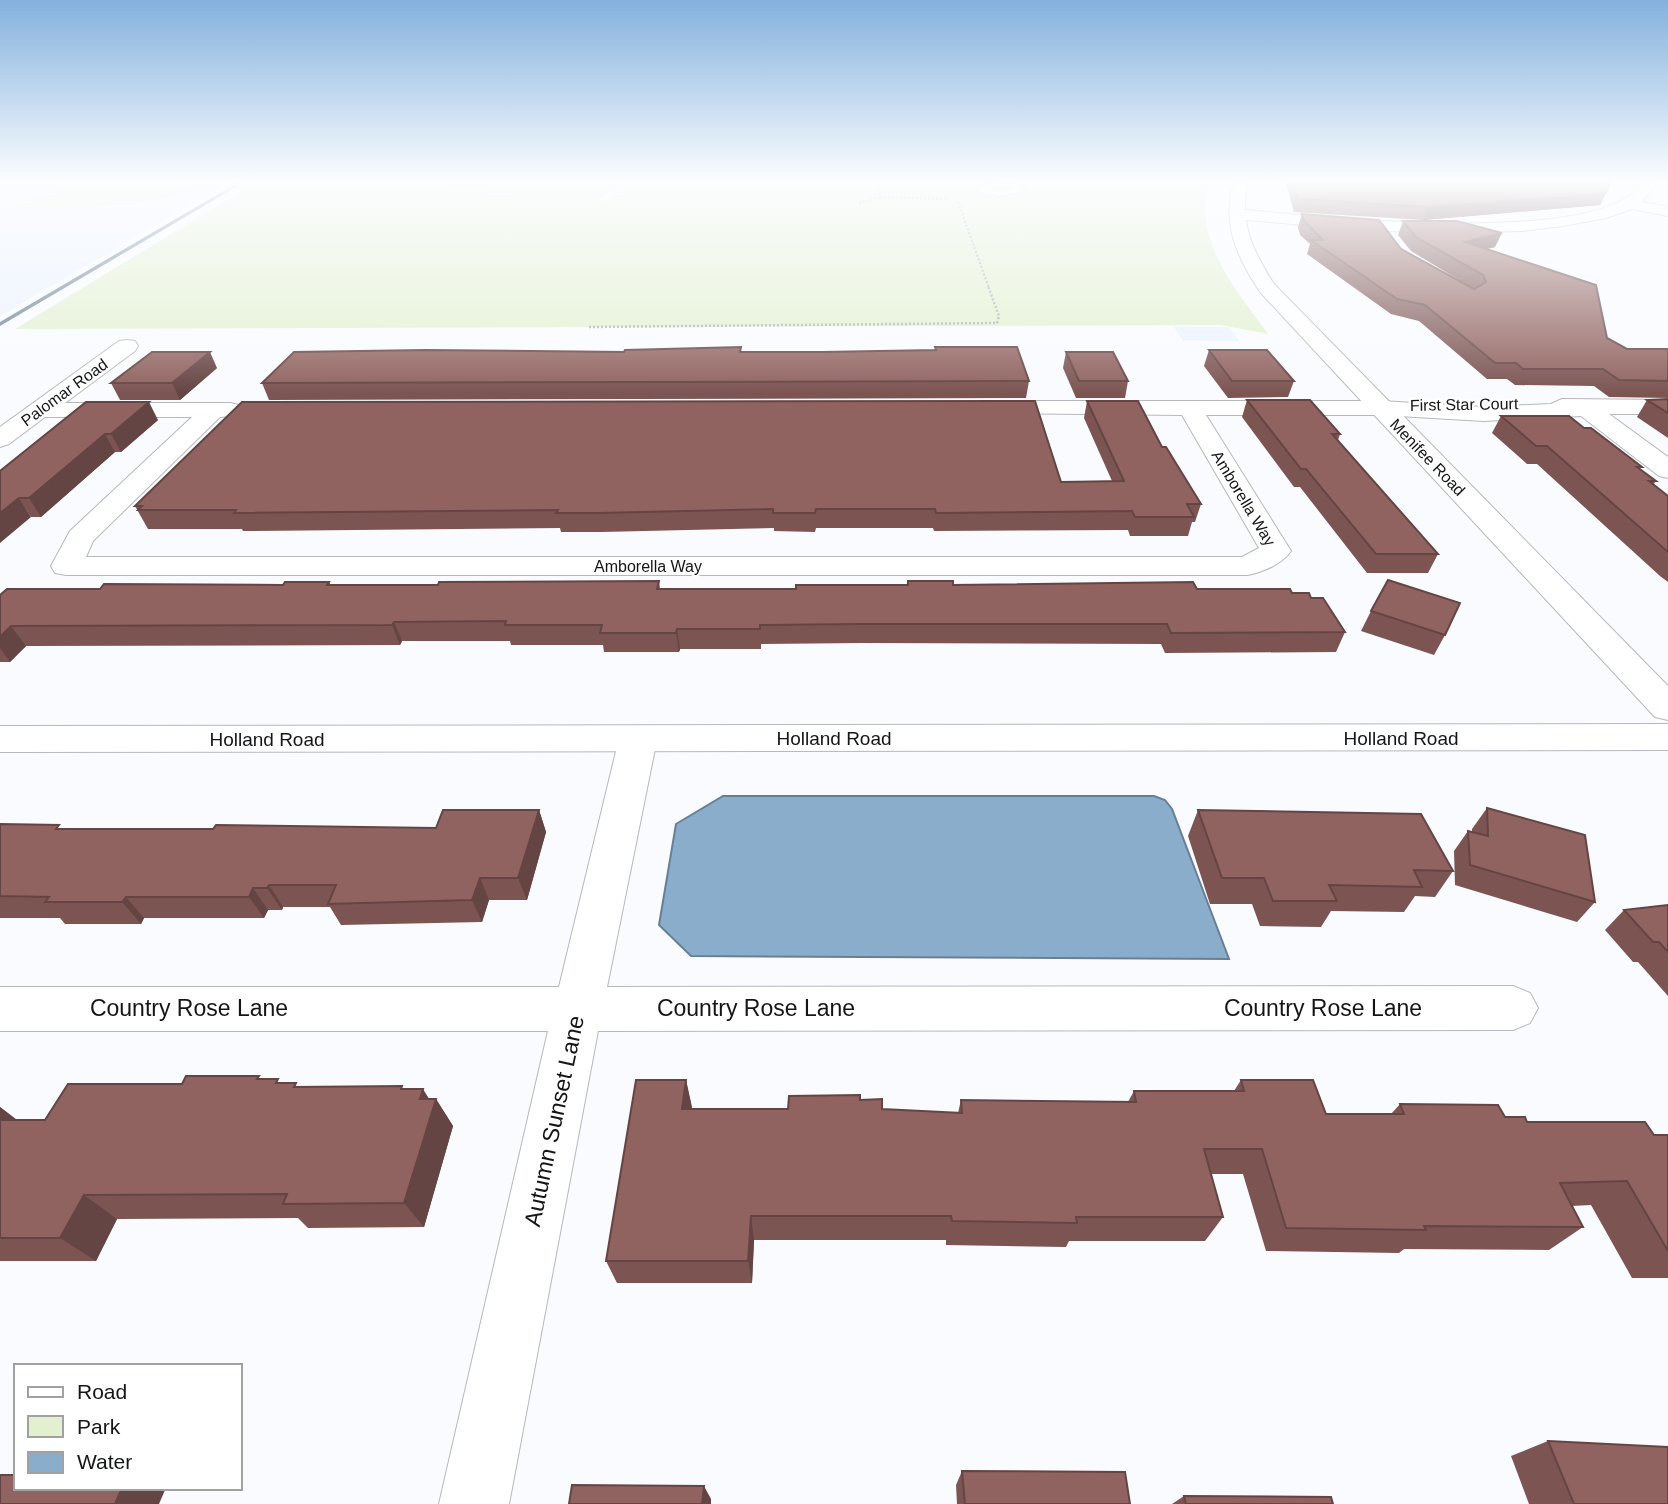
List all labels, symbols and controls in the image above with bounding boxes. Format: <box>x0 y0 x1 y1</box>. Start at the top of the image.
street label: Palomar Road <box>18 355 111 429</box>
street label: First Star Court <box>1410 395 1519 414</box>
street label: Menifee Road <box>1387 416 1468 499</box>
street label: Amborella Way <box>1209 448 1279 549</box>
street label: Amborella Way <box>594 558 702 575</box>
street label: Holland Road <box>776 728 892 749</box>
street label: Holland Road <box>1343 728 1459 749</box>
street label: Holland Road <box>209 729 325 750</box>
street label: Country Rose Lane <box>90 995 288 1021</box>
street label: Country Rose Lane <box>657 995 855 1021</box>
street label: Country Rose Lane <box>1224 995 1422 1021</box>
street label: Autumn Sunset Lane <box>519 1013 589 1229</box>
legend <box>14 1364 242 1490</box>
text: Road <box>77 1380 127 1403</box>
text: Park <box>77 1415 121 1438</box>
text: Water <box>77 1450 132 1473</box>

